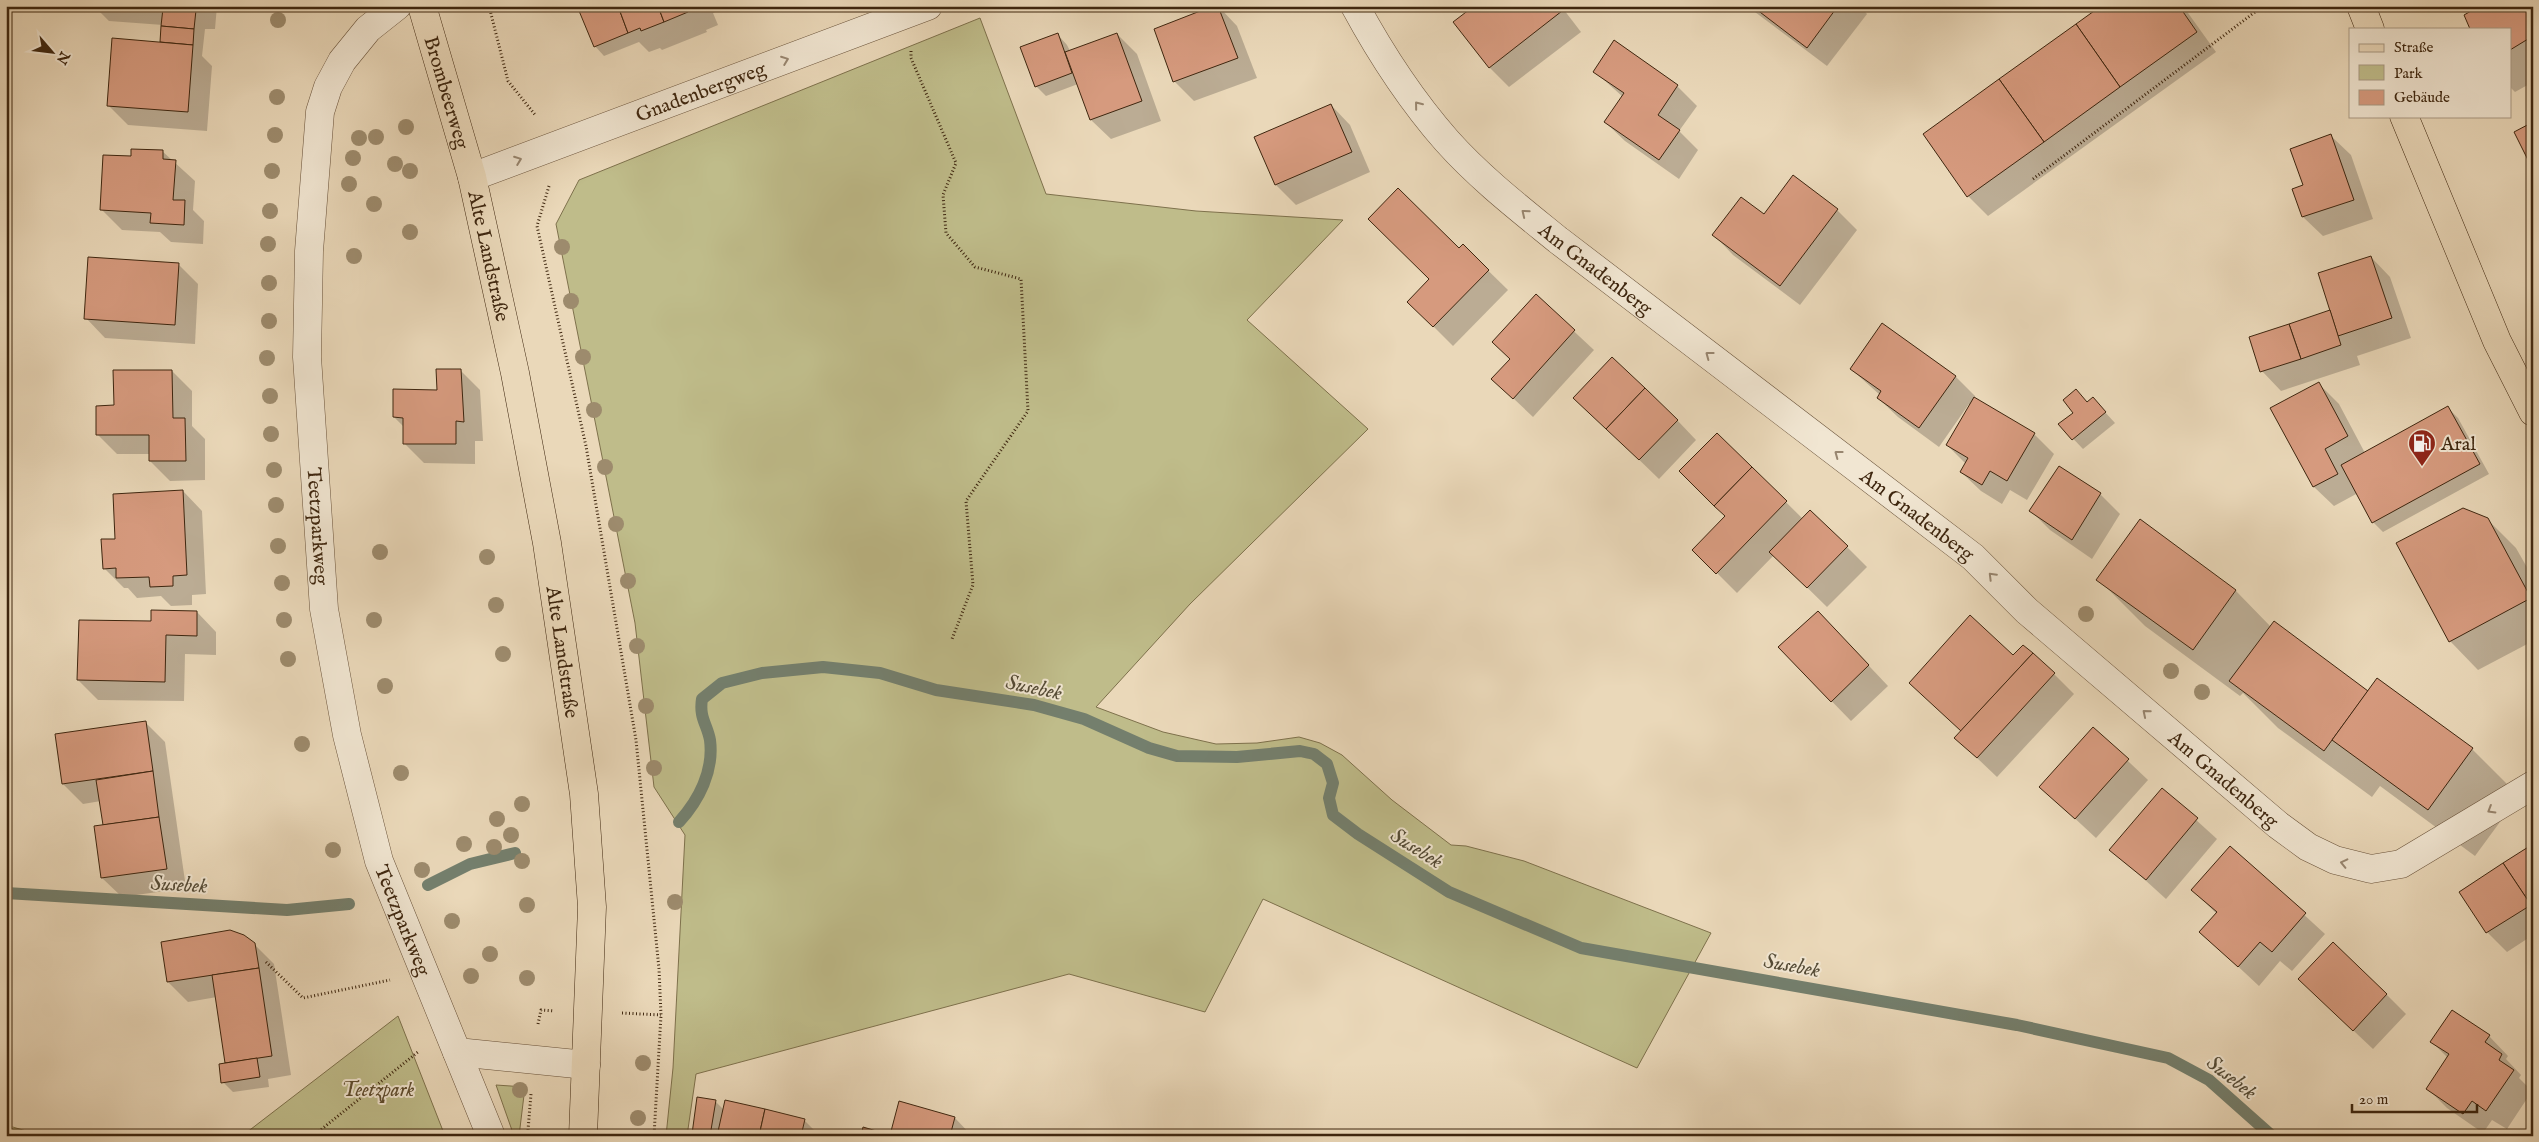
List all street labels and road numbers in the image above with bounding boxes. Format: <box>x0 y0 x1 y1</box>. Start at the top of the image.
street label: Brombeerweg <box>418 33 474 153</box>
street label: Gnadenbergweg <box>632 57 771 129</box>
street label: Alte Landstraße <box>461 188 514 324</box>
street label: Am Gnadenberg <box>1532 218 1658 322</box>
street label: Am Gnadenberg <box>1854 464 1980 568</box>
street label: Teetzparkweg <box>300 467 333 587</box>
street label: Alte Landstraße <box>539 584 584 720</box>
street label: Am Gnadenberg <box>2162 725 2284 835</box>
street label: Teetzparkweg <box>368 861 436 981</box>

